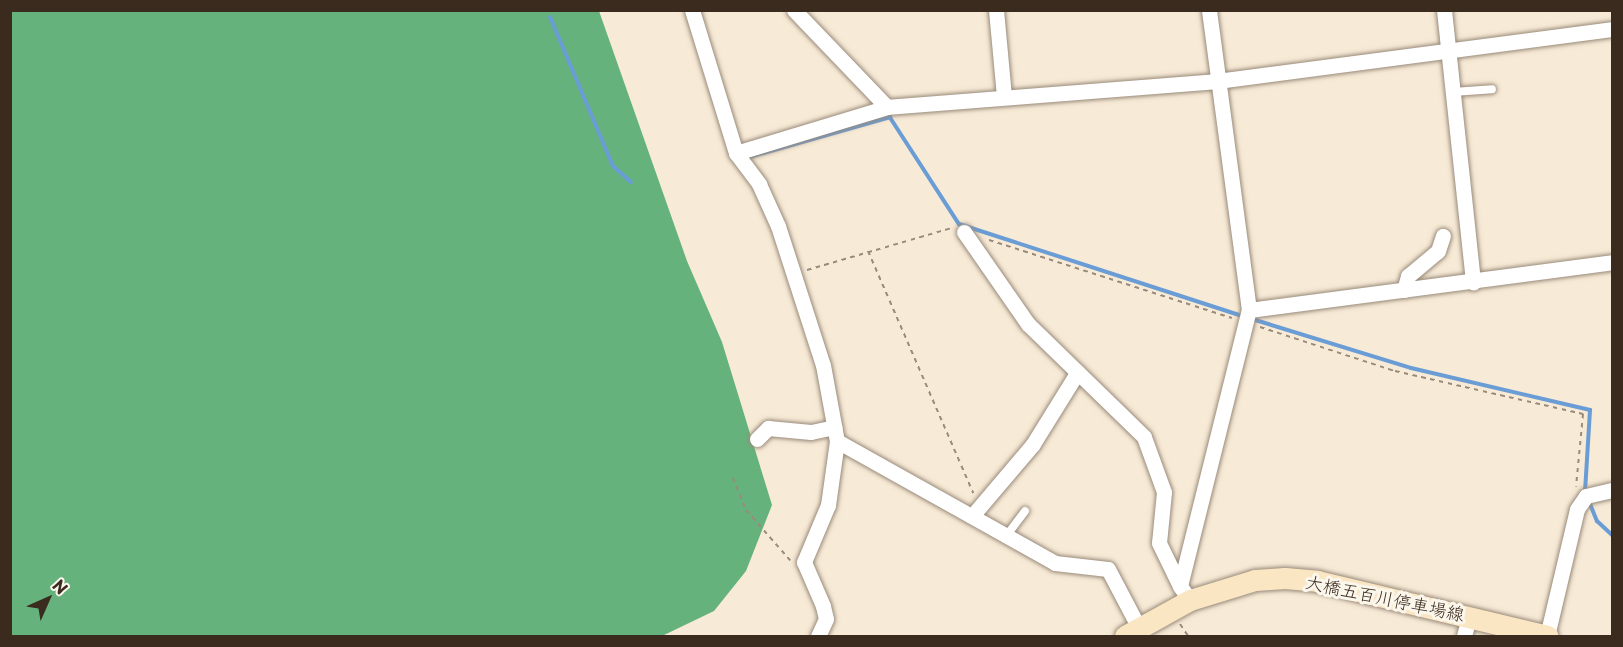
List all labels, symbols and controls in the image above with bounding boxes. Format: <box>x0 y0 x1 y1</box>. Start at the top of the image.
north arrow <box>18 569 78 629</box>
street label: 大橋五百川停車場線 <box>1304 571 1466 625</box>
text: N <box>48 573 74 599</box>

